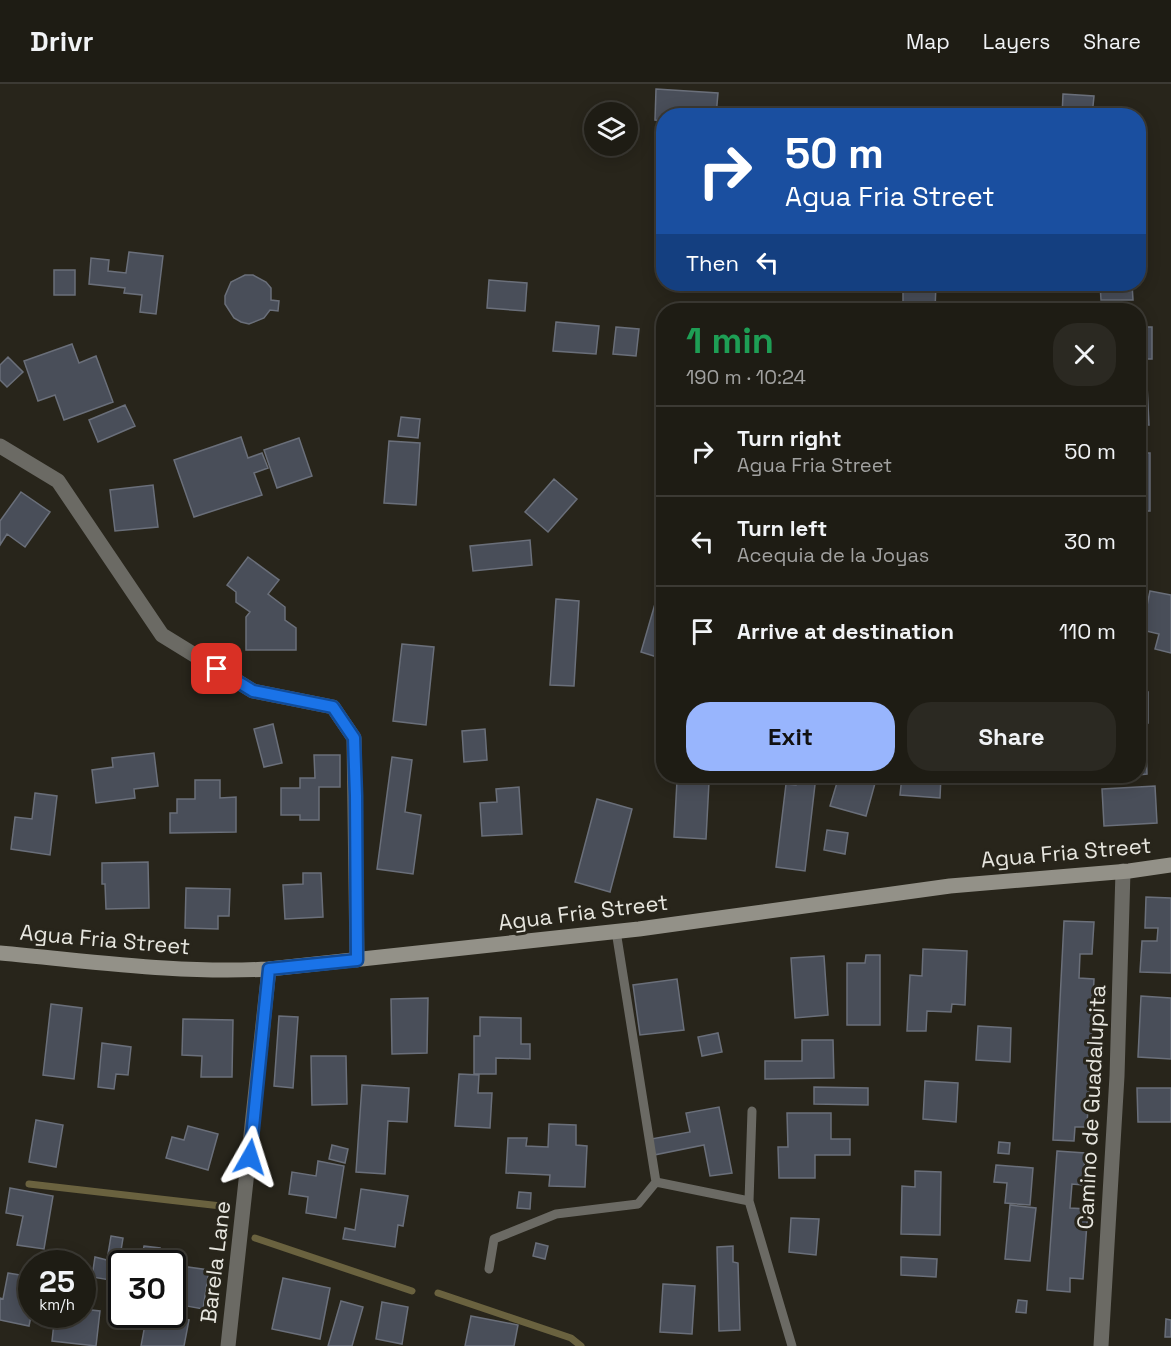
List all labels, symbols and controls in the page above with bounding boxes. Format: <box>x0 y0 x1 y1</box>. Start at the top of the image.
text: Drivr <box>30 23 94 59</box>
text: Map <box>906 28 950 55</box>
text: Layers <box>983 28 1050 55</box>
text: Share <box>1083 28 1141 55</box>
map controls <box>584 102 638 156</box>
button: layers <box>584 102 638 156</box>
text: 50 m <box>785 127 884 180</box>
icon: right <box>686 132 764 210</box>
text: Agua Fria Street <box>785 179 995 214</box>
icon: left <box>751 246 784 279</box>
text: Then <box>686 249 739 277</box>
text: 1 min <box>686 318 774 364</box>
button: close <box>1053 323 1116 386</box>
text: 190 m · 10:24 <box>686 364 806 390</box>
text: Turn right <box>737 424 842 452</box>
icon: right <box>686 435 719 468</box>
text: 50 m <box>1064 437 1116 465</box>
text: Agua Fria Street <box>737 452 892 478</box>
text: Turn left <box>737 514 827 542</box>
icon: left <box>686 525 719 558</box>
text: 30 m <box>1064 527 1116 555</box>
text: Acequia de la Joyas <box>737 542 929 568</box>
icon: arrive <box>686 615 719 648</box>
text: Arrive at destination <box>737 617 954 645</box>
text: 110 m <box>1059 617 1116 645</box>
pin <box>191 643 242 694</box>
icon: arrive <box>200 652 233 685</box>
button: Exit <box>686 702 895 771</box>
button: Share <box>907 702 1116 771</box>
street label: Agua Fria Street <box>980 831 1152 873</box>
street label: Agua Fria Street <box>497 888 669 936</box>
street label: Agua Fria Street <box>19 918 191 960</box>
street label: Camino de Guadalupita <box>1071 984 1111 1230</box>
position arrow <box>218 1125 282 1189</box>
street label: Barela Lane <box>194 1199 236 1325</box>
speed limit sign: 30 <box>108 1250 186 1328</box>
text: 25 <box>39 1262 75 1301</box>
text: km/h <box>39 1295 75 1314</box>

